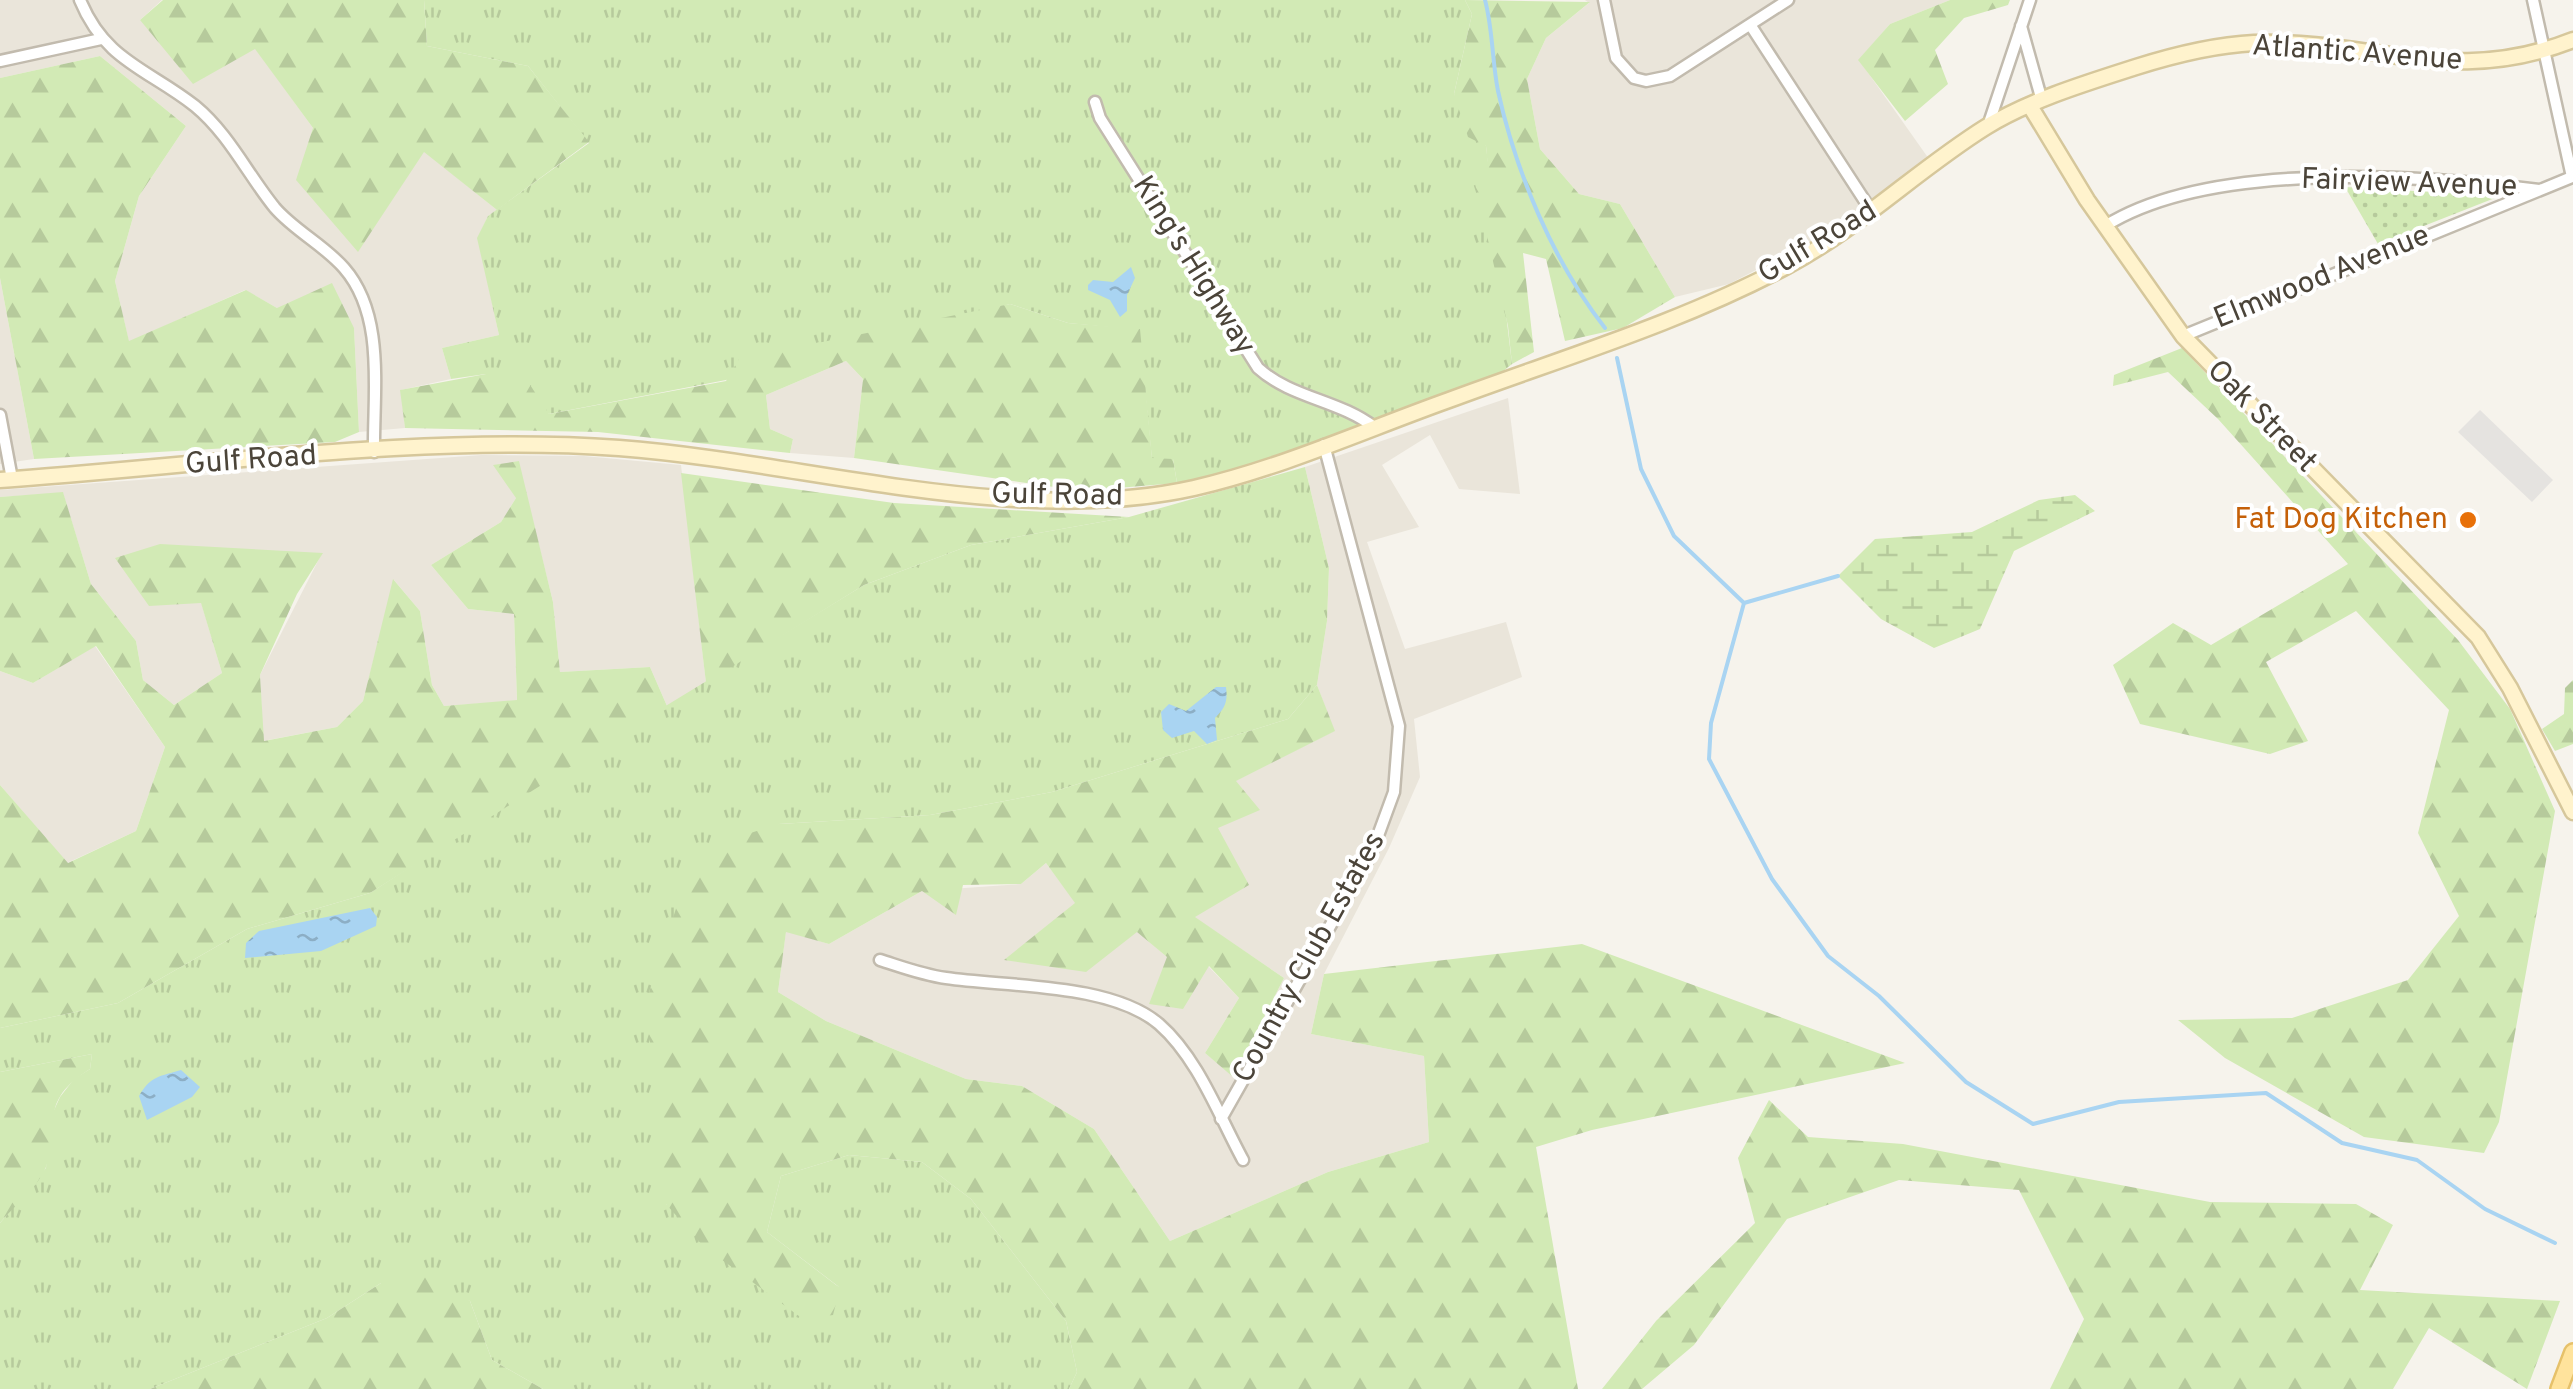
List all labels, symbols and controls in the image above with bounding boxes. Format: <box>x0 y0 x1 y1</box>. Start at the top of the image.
street label: Atlantic Avenue <box>2251 28 2463 80</box>
street label: Fairview Avenue <box>2300 162 2518 206</box>
street label: King's Highway <box>1123 170 1263 362</box>
street label: Gulf Road <box>1752 193 1884 293</box>
street label: Elmwood Avenue <box>2209 218 2435 338</box>
street label: Oak Street <box>2198 353 2324 481</box>
street label: Gulf Road <box>184 438 318 484</box>
street label: Gulf Road <box>991 476 1123 516</box>
place label: Fat Dog Kitchen <box>2234 502 2448 539</box>
marker: Fat Dog Kitchen <box>2457 509 2479 531</box>
street label: Country Club Estates <box>1226 826 1394 1090</box>

